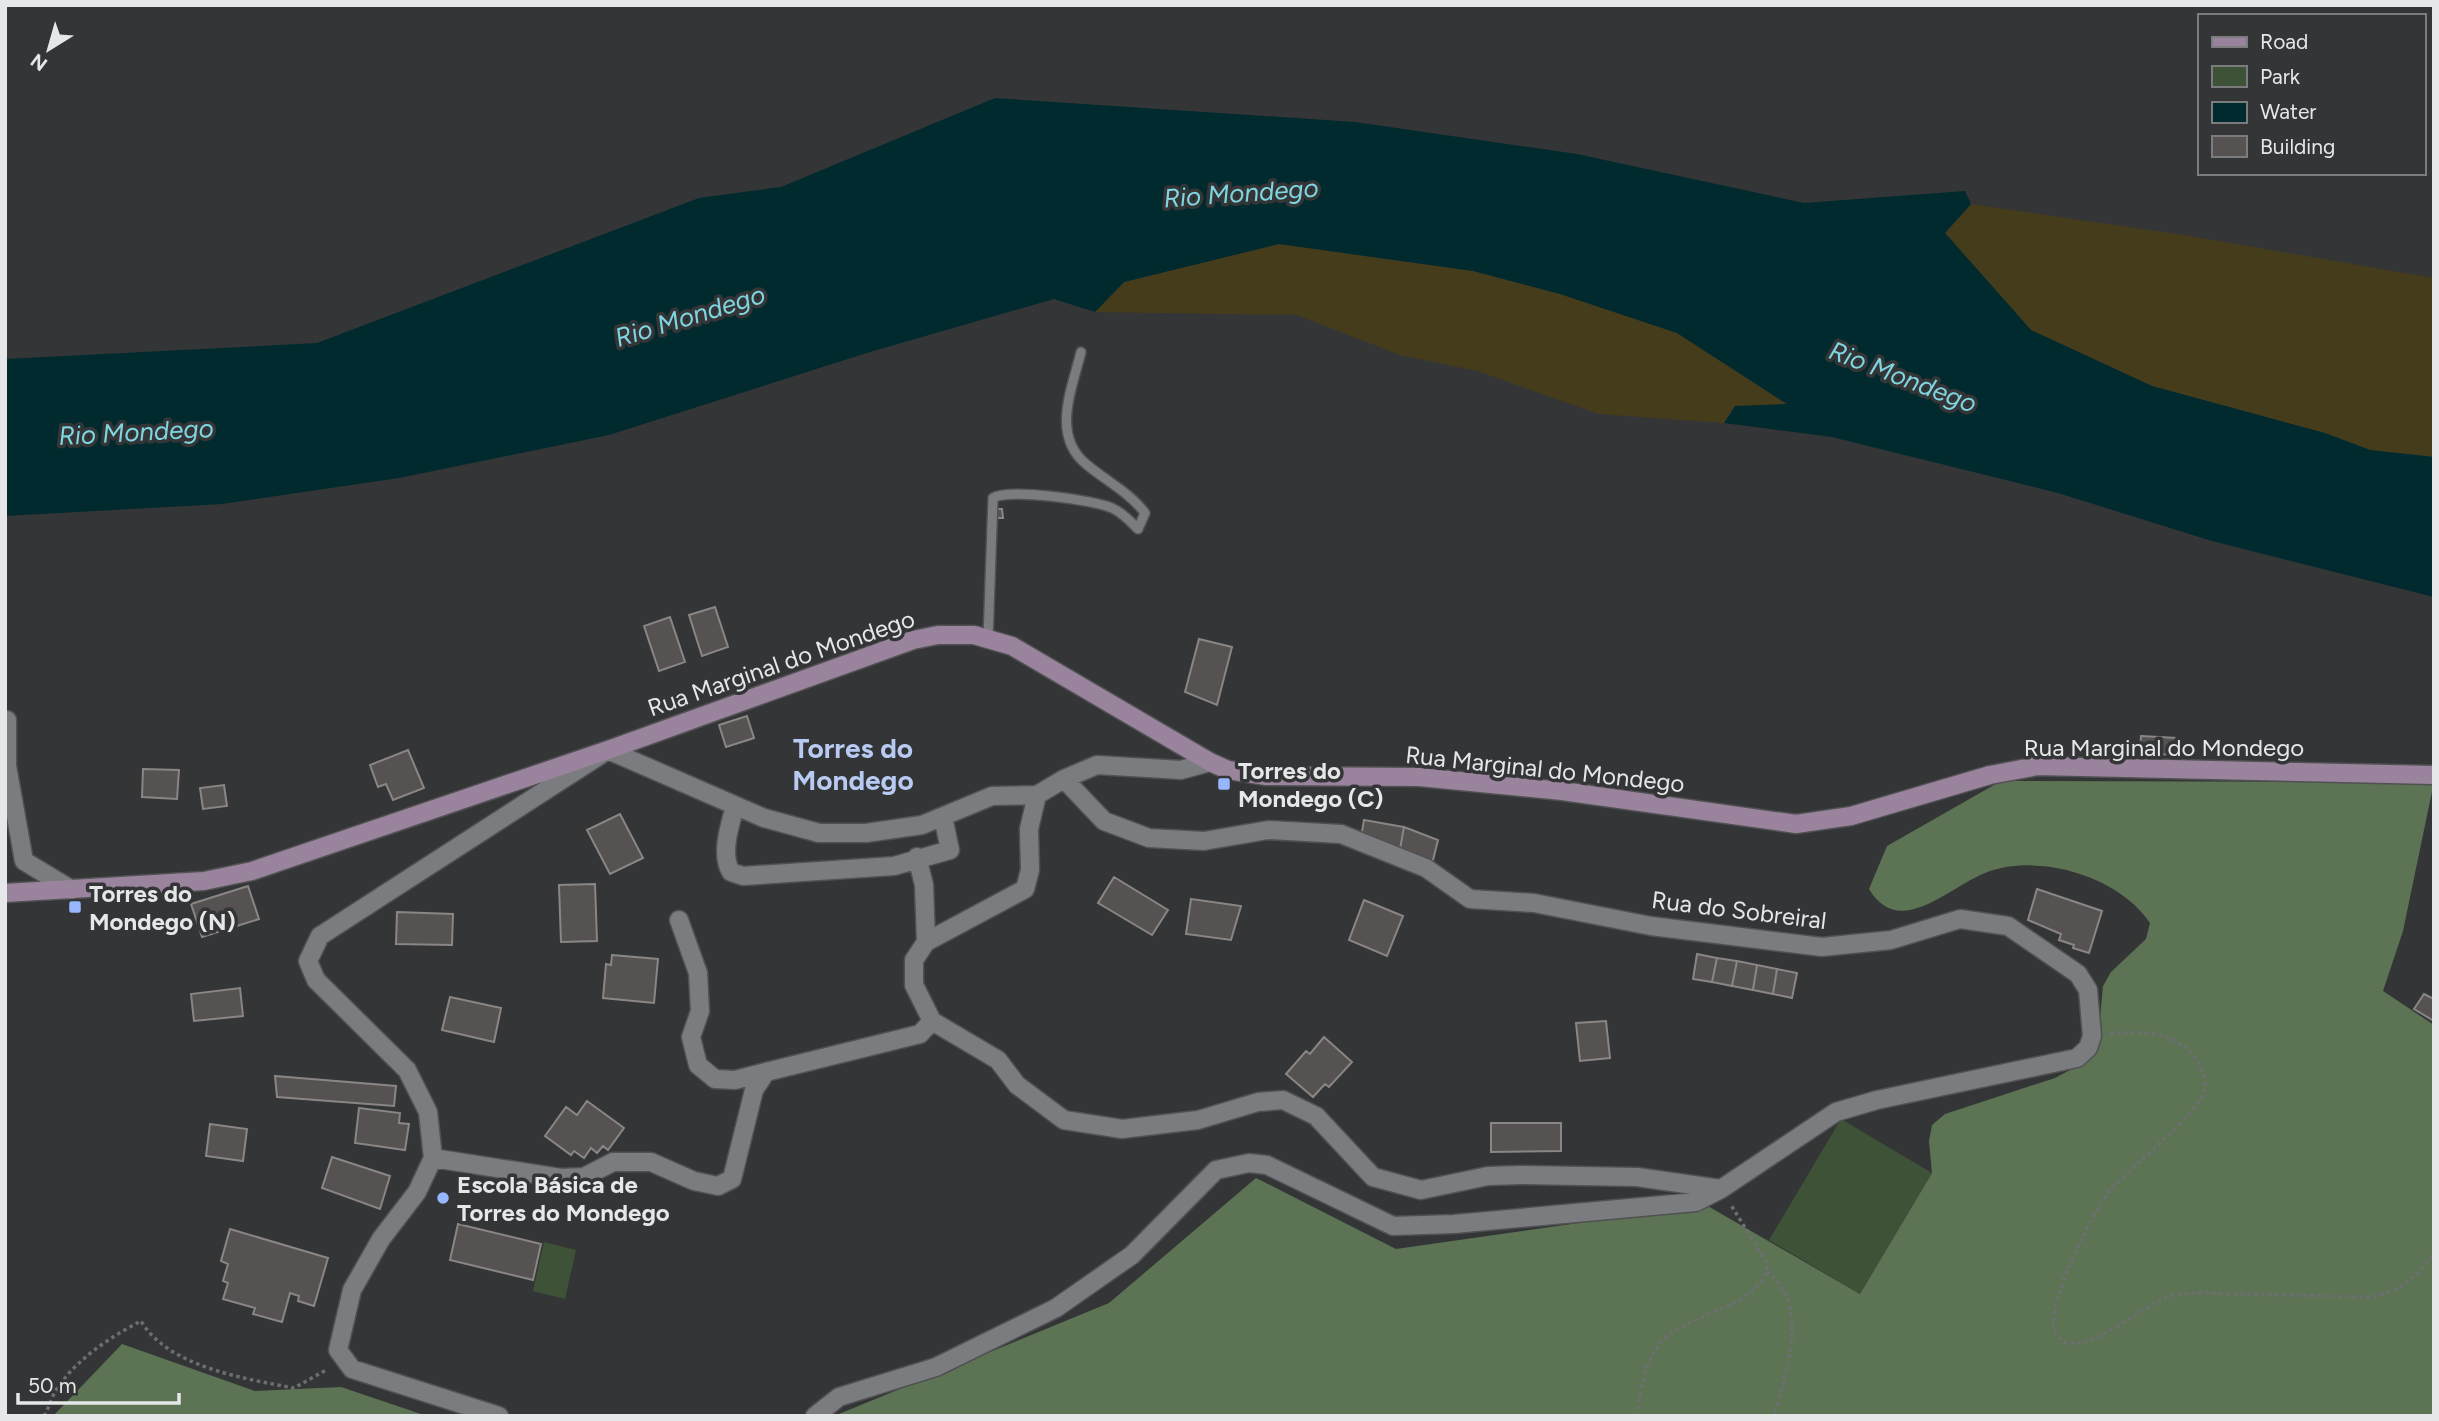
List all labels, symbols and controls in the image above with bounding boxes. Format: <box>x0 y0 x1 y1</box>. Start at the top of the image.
north arrow <box>14 14 84 84</box>
legend <box>2198 14 2425 175</box>
text: Road <box>2260 29 2308 54</box>
text: N <box>26 49 52 76</box>
text: Park <box>2260 64 2301 89</box>
text: Water <box>2260 99 2316 124</box>
text: Building <box>2260 134 2335 159</box>
water label: Rio Mondego <box>1162 172 1320 214</box>
water label: Rio Mondego <box>611 278 769 354</box>
water label: Rio Mondego <box>1825 334 1981 420</box>
water label: Rio Mondego <box>58 412 214 452</box>
street label: Rua Marginal do Mondego <box>644 604 918 722</box>
district label: Torres do Mondego <box>792 731 914 797</box>
street label: Rua Marginal do Mondego <box>2024 733 2304 762</box>
street label: Rua Marginal do Mondego <box>1404 740 1686 798</box>
place label: Torres do Mondego (C) <box>1238 756 1384 813</box>
marker: Torres do Mondego (C) <box>1216 776 1232 792</box>
place label: Torres do Mondego (N) <box>89 879 236 936</box>
street label: Rua do Sobreiral <box>1650 885 1828 935</box>
marker: Torres do Mondego (N) <box>67 899 83 915</box>
place label: Escola Básica de Torres do Mondego <box>457 1170 670 1227</box>
marker: Escola Básica de Torres do Mondego <box>435 1190 451 1206</box>
scale bar <box>18 1362 178 1406</box>
text: 50 m <box>28 1373 77 1398</box>

